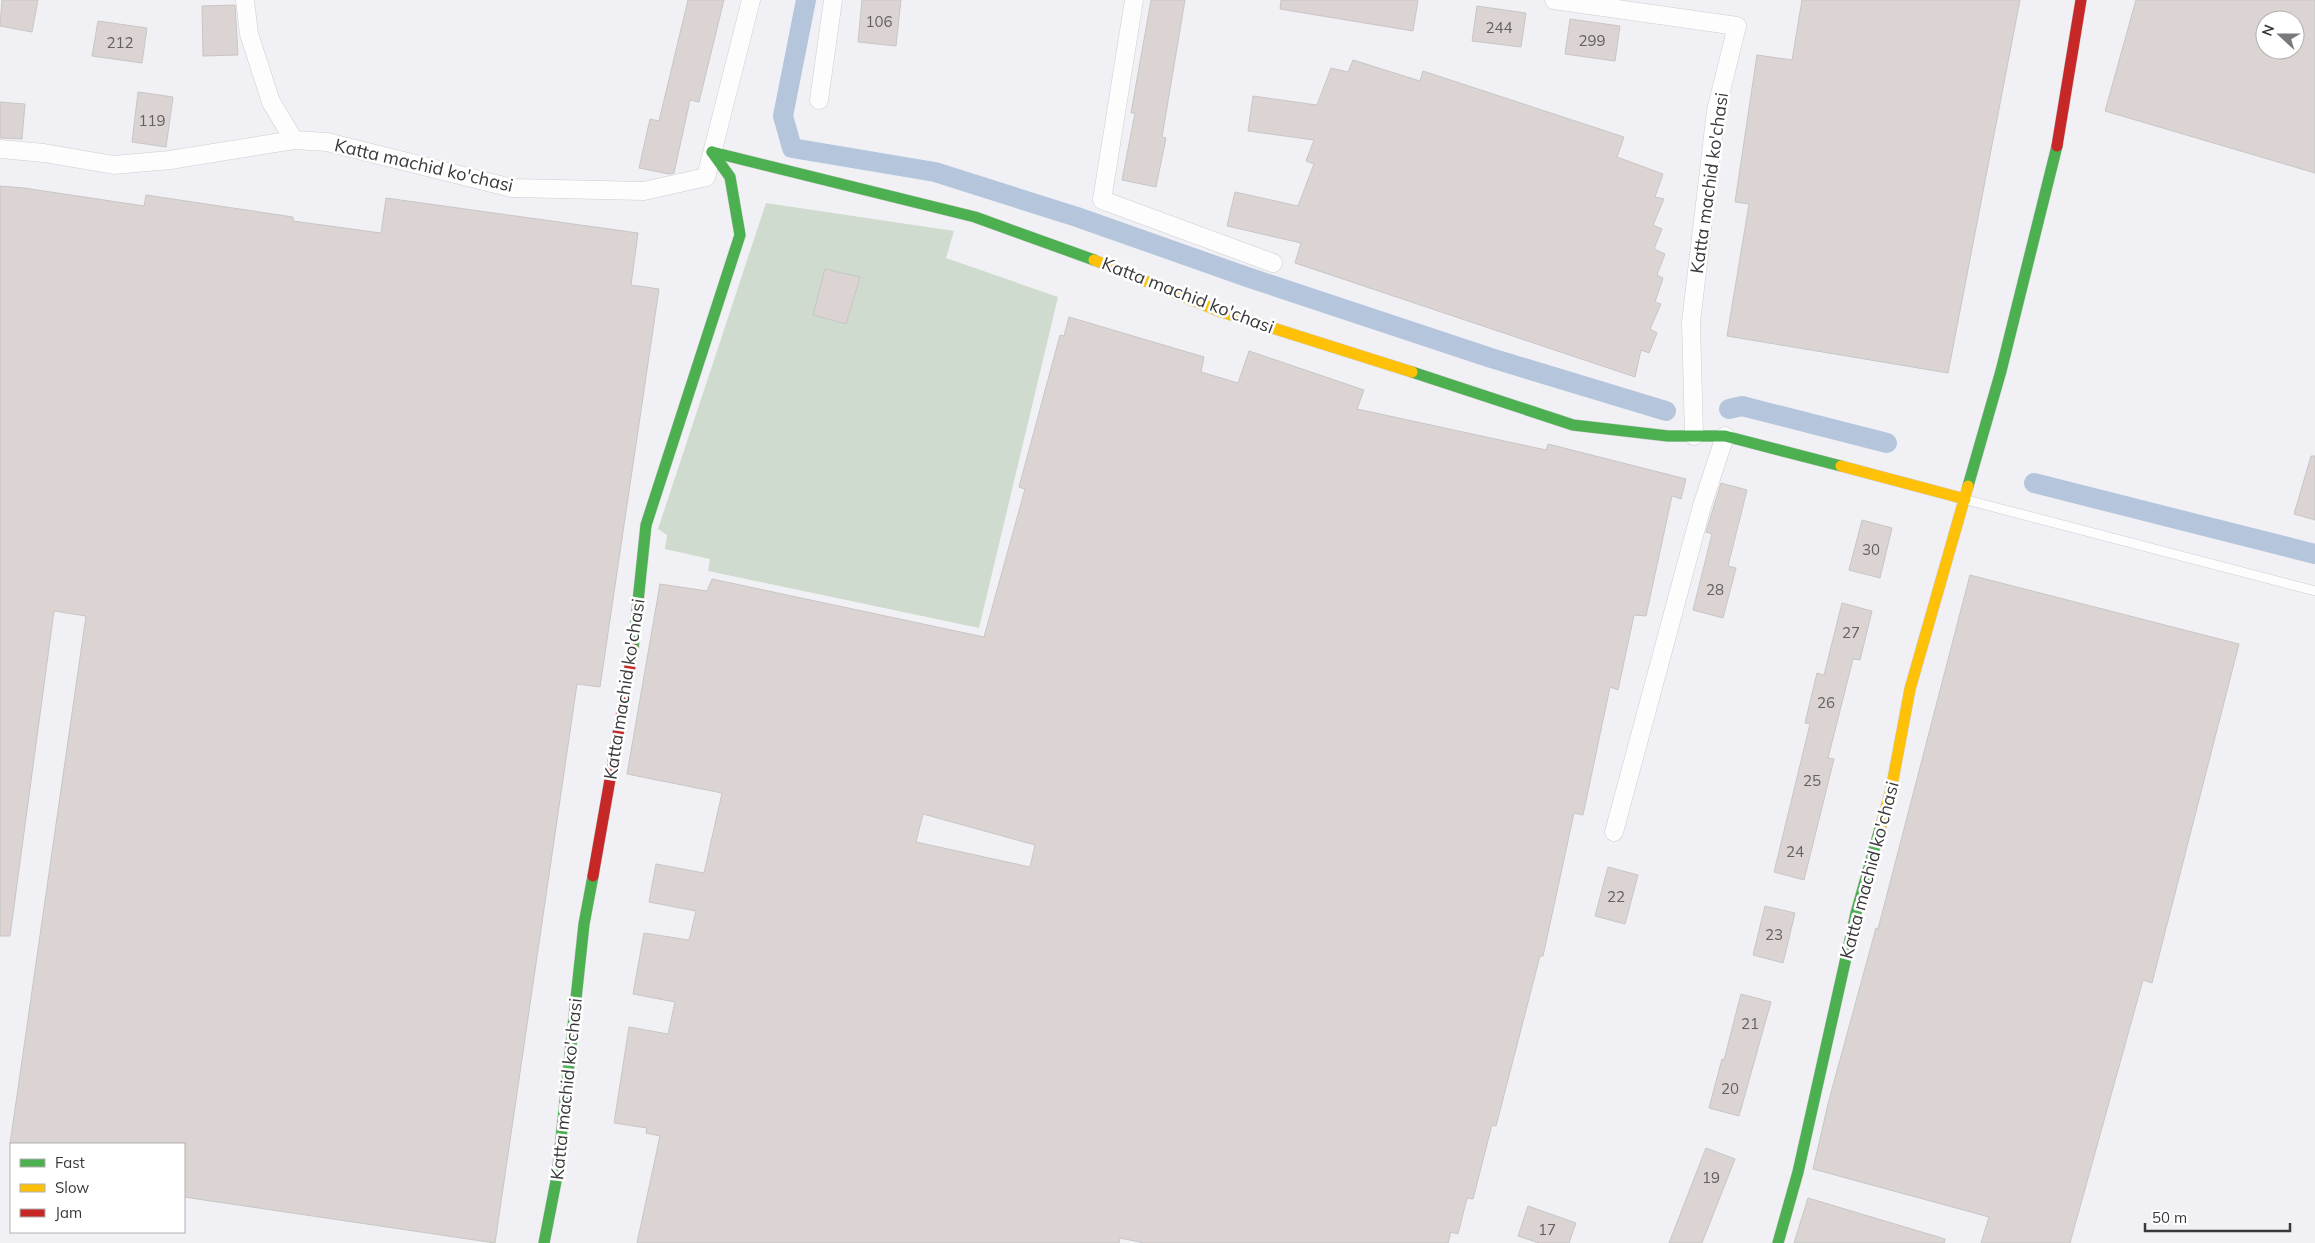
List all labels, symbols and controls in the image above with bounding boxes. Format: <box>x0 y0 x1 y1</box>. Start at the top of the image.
north arrow <box>2255 10 2305 60</box>
house number: 106 <box>865 12 893 31</box>
house number: 244 <box>1485 18 1513 37</box>
text: N <box>2258 22 2278 39</box>
house number: 299 <box>1578 31 1606 50</box>
house number: 212 <box>106 33 134 52</box>
street label: Katta machid ko'chasi <box>1685 91 1733 275</box>
house number: 119 <box>138 111 166 130</box>
street label: Katta machid ko'chasi <box>332 133 516 197</box>
street label: Katta machid ko'chasi <box>1099 252 1277 338</box>
house number: 30 <box>1862 540 1880 559</box>
house number: 28 <box>1706 580 1724 599</box>
street label: Katta machid ko'chasi <box>598 597 650 781</box>
house number: 27 <box>1842 623 1860 642</box>
house number: 26 <box>1817 693 1835 712</box>
house number: 25 <box>1803 771 1821 790</box>
street label: Katta machid ko'chasi <box>1834 779 1904 961</box>
house number: 24 <box>1786 842 1804 861</box>
house number: 22 <box>1607 887 1625 906</box>
house number: 23 <box>1765 925 1783 944</box>
street label: Katta machid ko'chasi <box>545 997 587 1181</box>
house number: 21 <box>1741 1014 1759 1033</box>
house number: 20 <box>1721 1079 1739 1098</box>
legend <box>10 1143 185 1233</box>
text: Fast <box>55 1153 85 1172</box>
house number: 19 <box>1702 1168 1720 1187</box>
text: Slow <box>55 1178 89 1197</box>
scale bar <box>2145 1200 2290 1232</box>
text: Jam <box>55 1203 82 1222</box>
text: 50 m <box>2152 1208 2187 1227</box>
house number: 17 <box>1538 1220 1556 1239</box>

